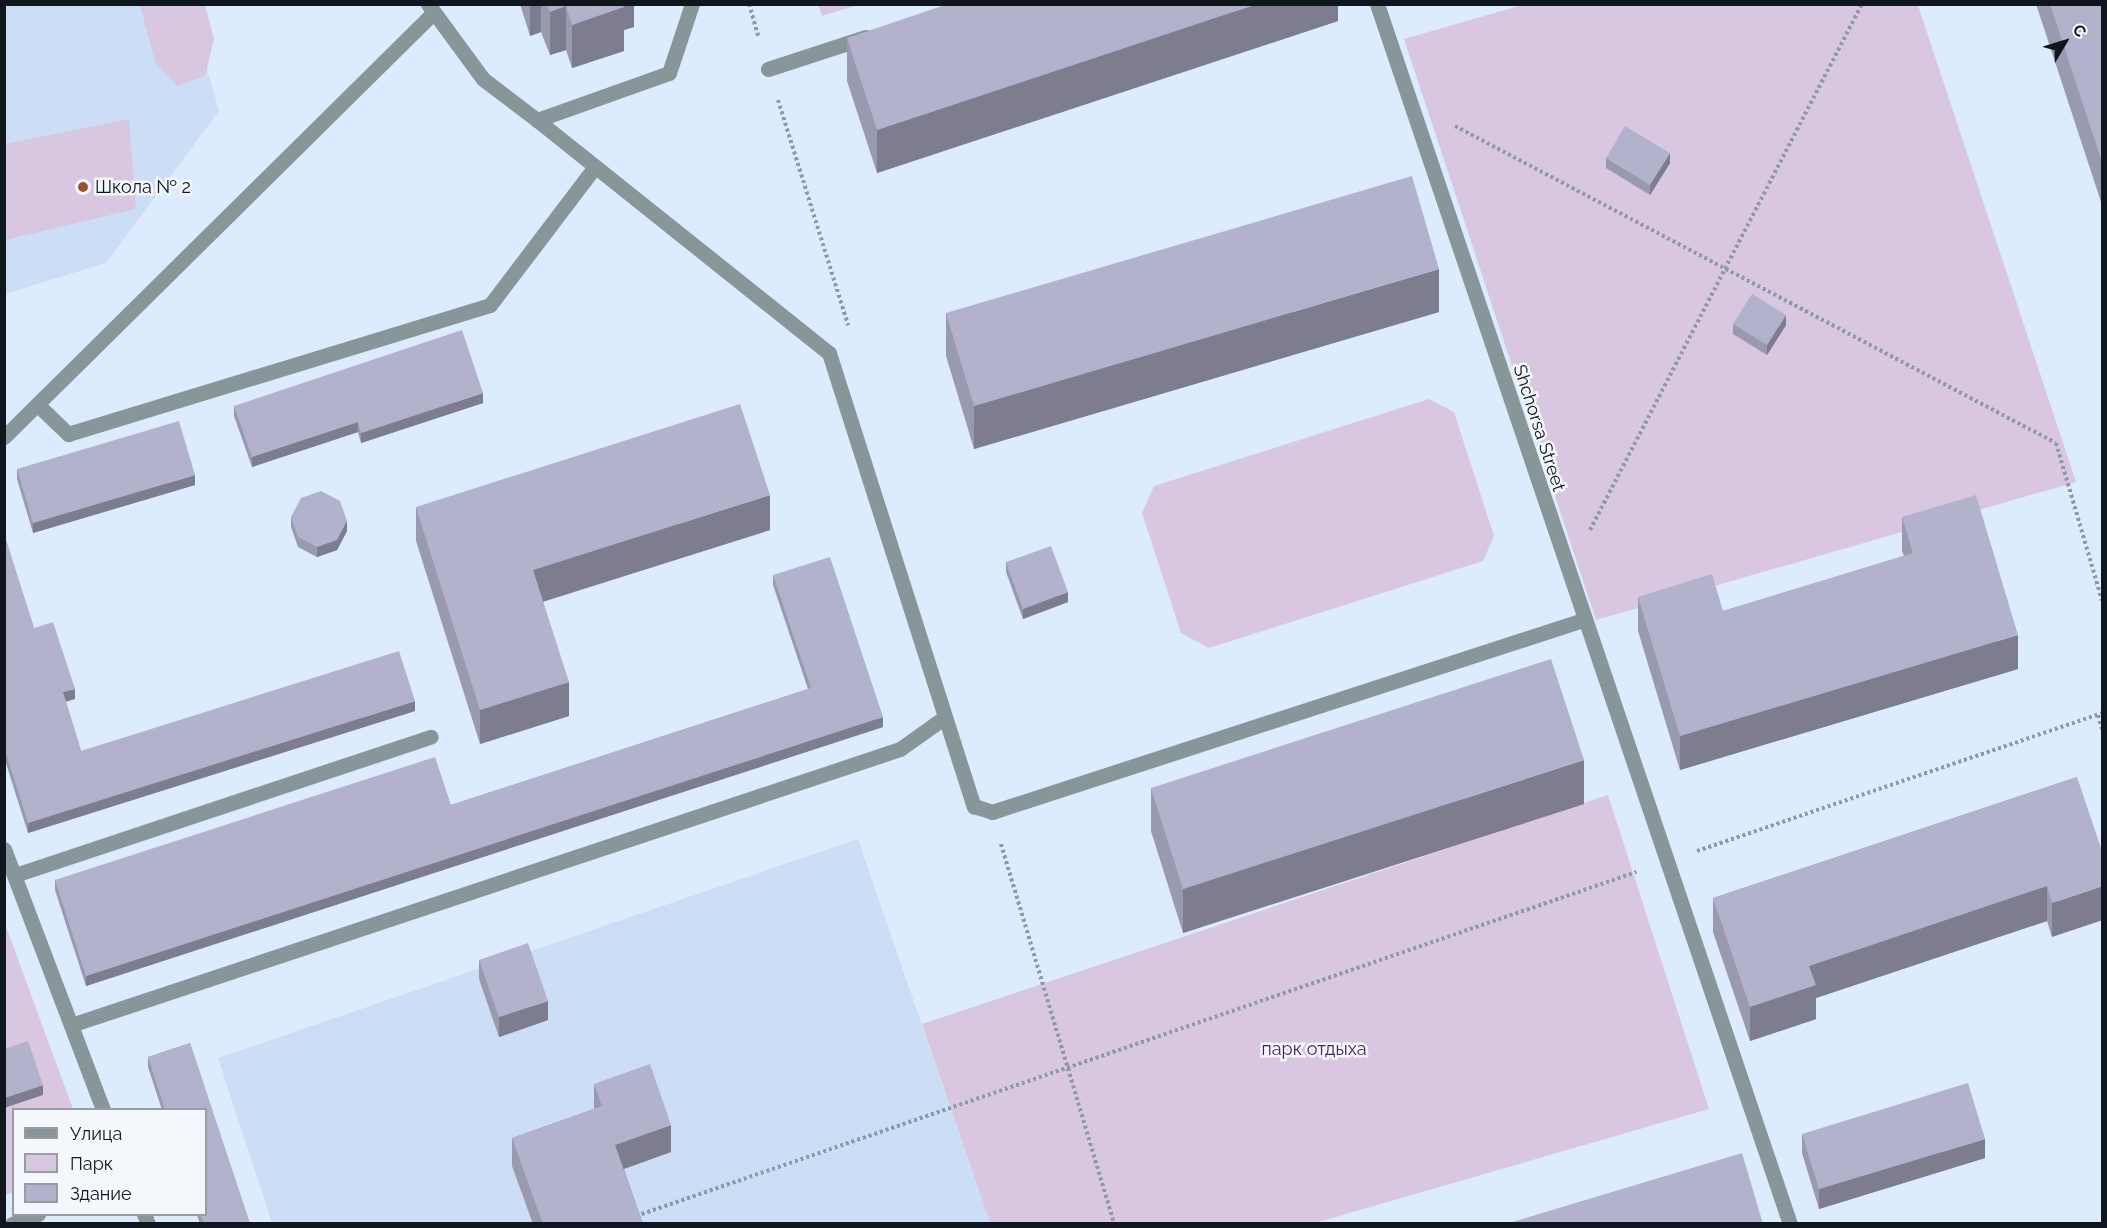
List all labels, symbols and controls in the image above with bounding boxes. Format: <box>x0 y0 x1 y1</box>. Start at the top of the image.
north arrow <box>2035 12 2095 72</box>
text: С <box>2069 20 2090 41</box>
place label: Школа № 2 <box>95 176 191 198</box>
marker: Школа № 2 <box>76 180 90 194</box>
street label: Shchorsa Street <box>1508 362 1570 494</box>
park label: парк отдыха <box>1262 1038 1366 1060</box>
legend <box>12 1108 207 1216</box>
text: Улица <box>70 1123 122 1144</box>
text: Парк <box>70 1153 113 1174</box>
text: Здание <box>70 1183 132 1204</box>

